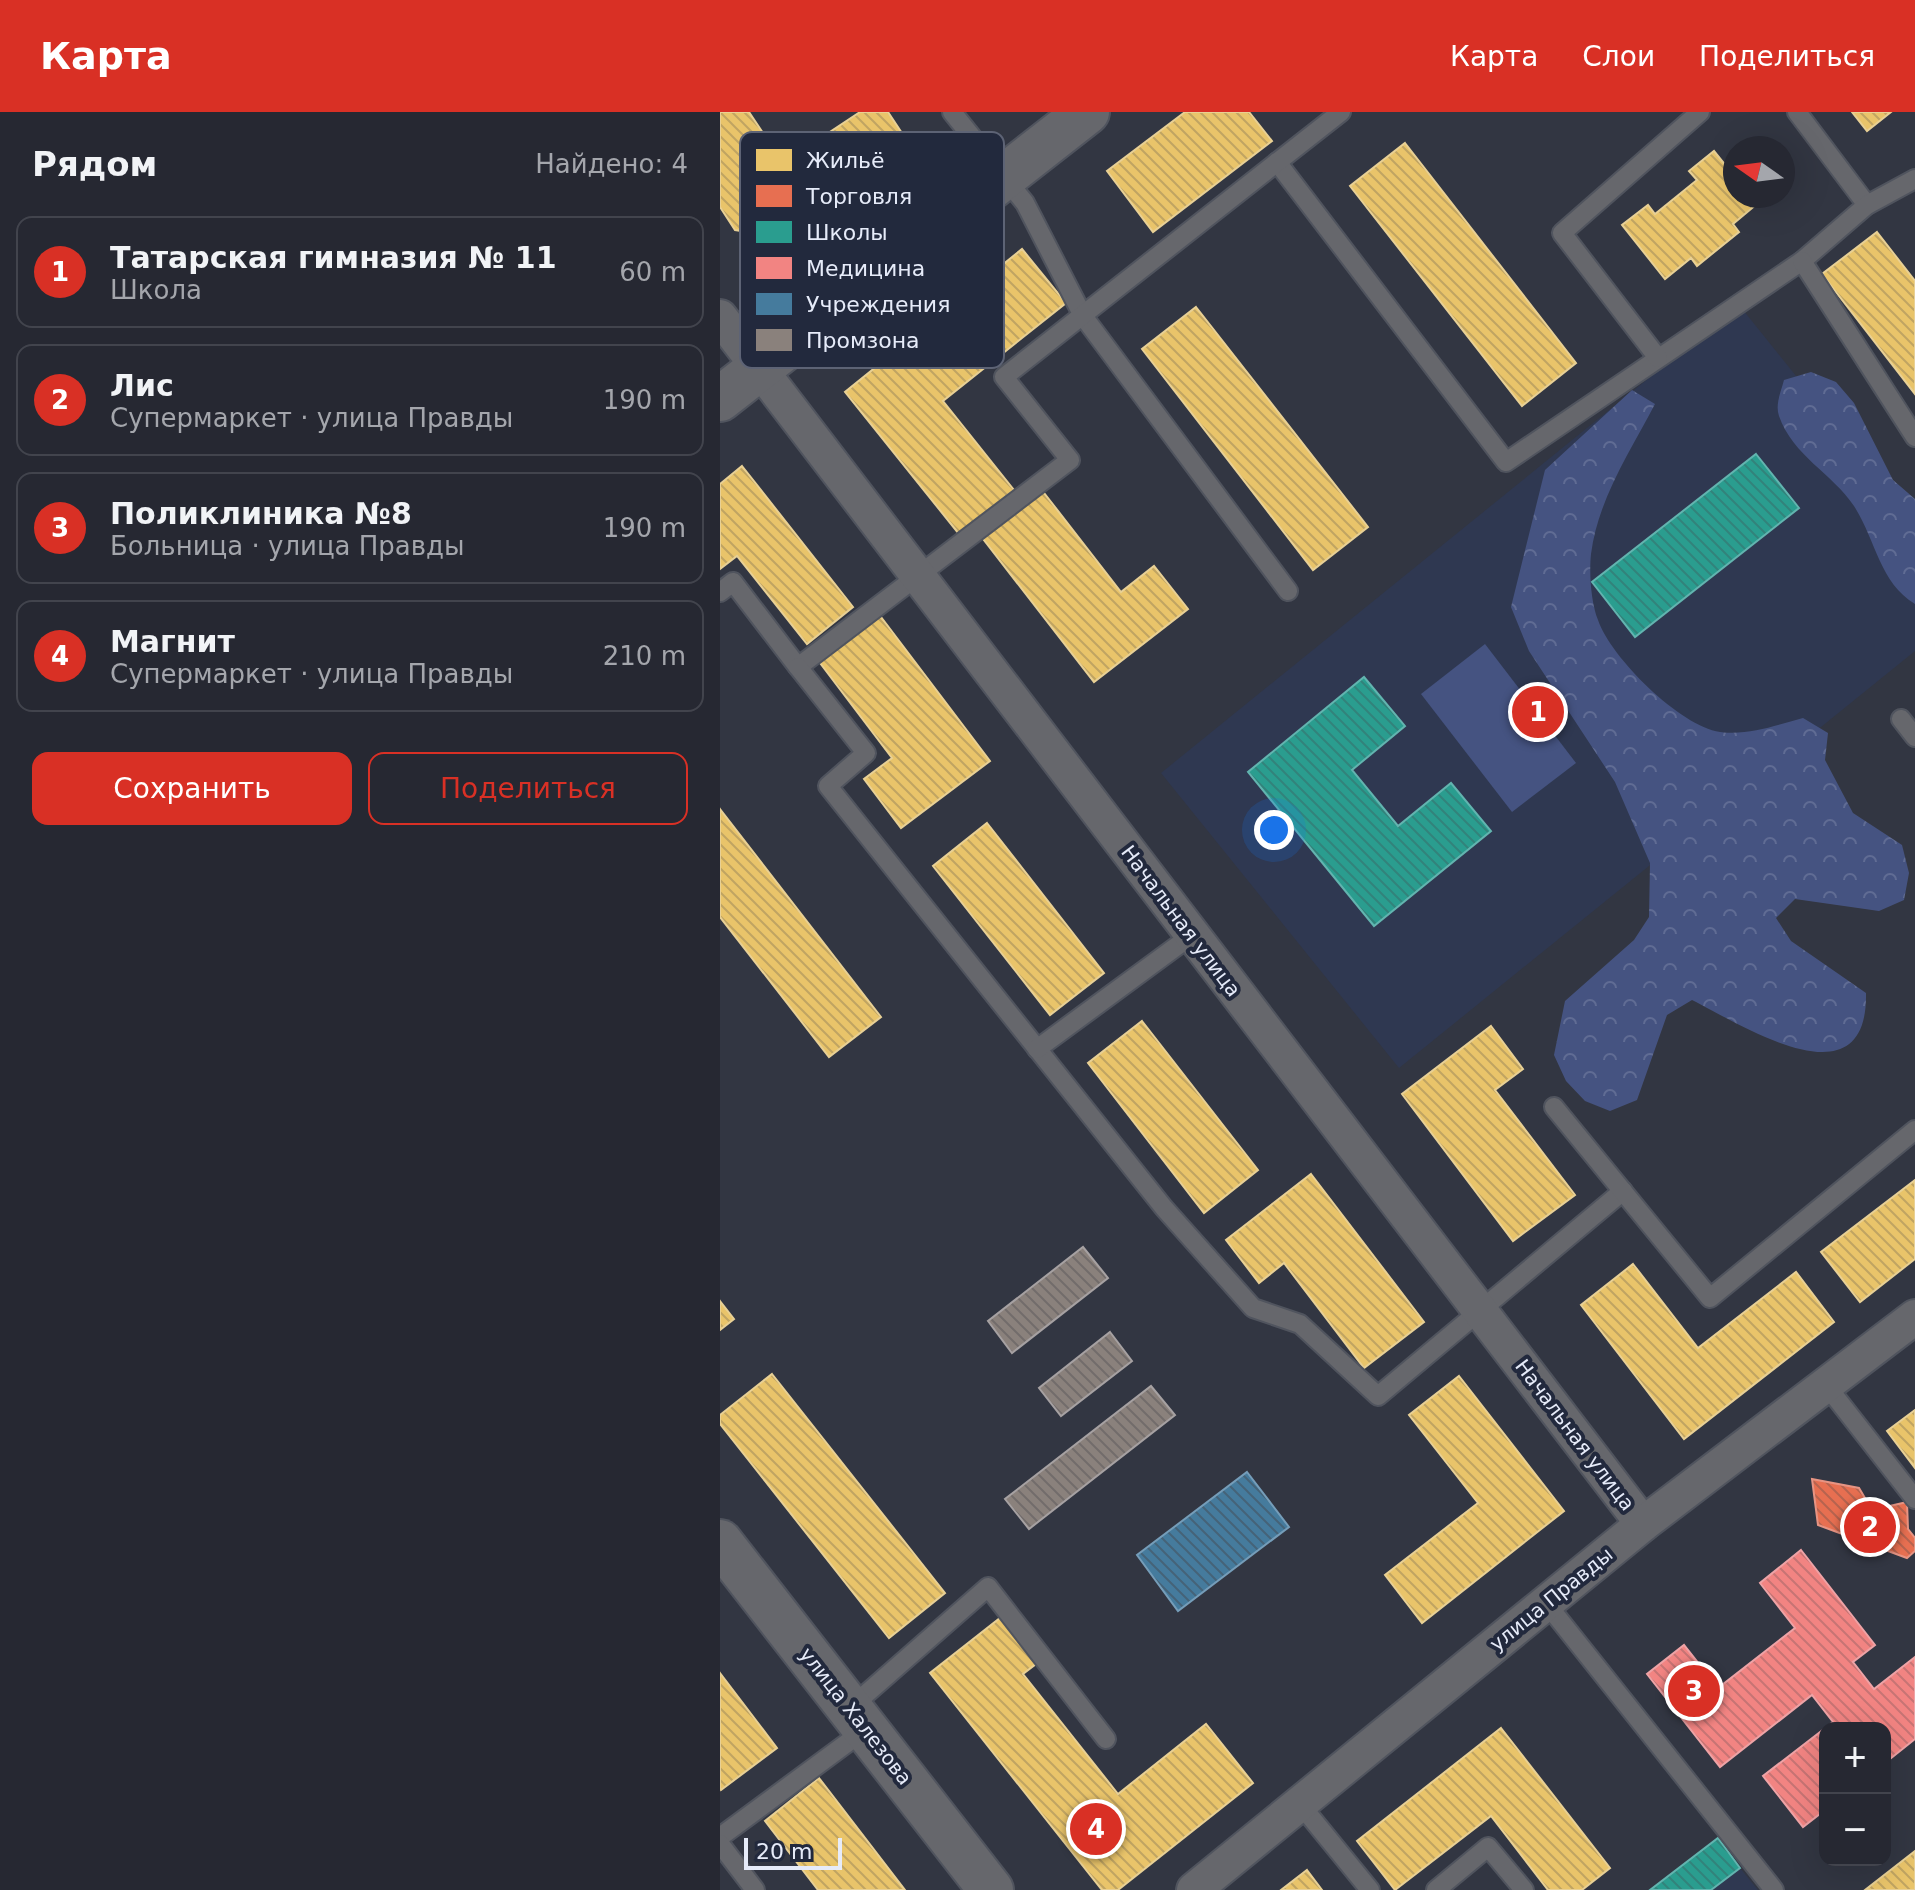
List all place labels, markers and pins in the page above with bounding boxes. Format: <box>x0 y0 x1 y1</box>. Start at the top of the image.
pin: 1 <box>1512 682 1564 742</box>
pin: 2 <box>1844 1497 1896 1557</box>
pin: 3 <box>1668 1661 1720 1721</box>
pin: 4 <box>1070 1799 1122 1859</box>

